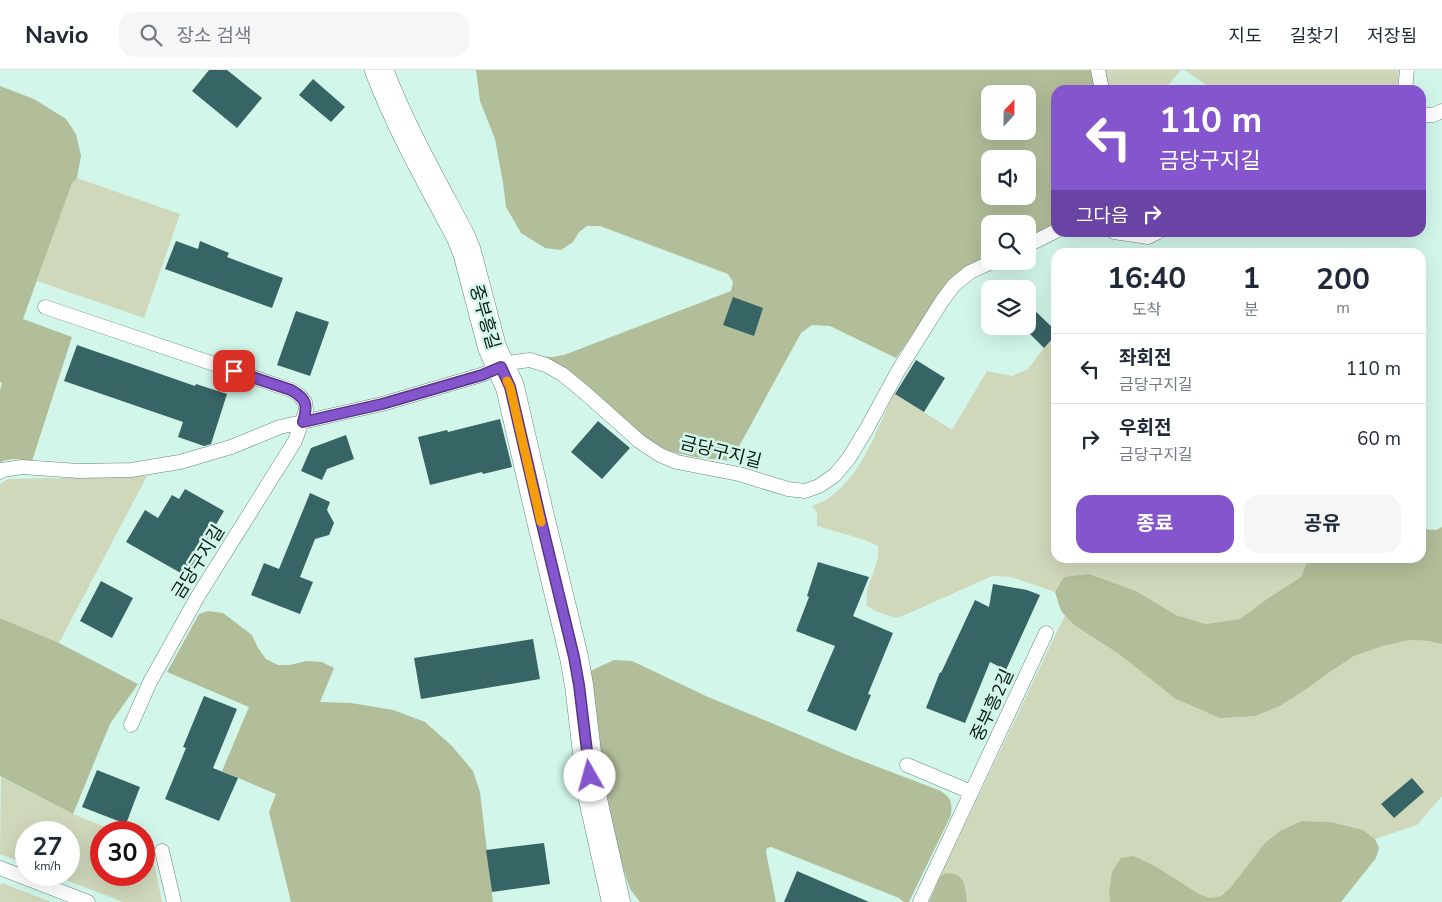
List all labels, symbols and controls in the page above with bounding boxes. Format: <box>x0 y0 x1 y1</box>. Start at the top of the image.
search box <box>119 12 469 57</box>
text: Navio <box>25 19 89 51</box>
icon: search <box>137 21 165 49</box>
text: 장소 검색 <box>177 23 251 49</box>
text: 지도 <box>1229 24 1262 48</box>
text: 길찾기 <box>1290 24 1339 48</box>
text: 저장됨 <box>1367 24 1417 48</box>
north arrow <box>981 85 1036 140</box>
map controls <box>981 85 1036 335</box>
text: 110 m <box>1159 97 1262 144</box>
icon: left <box>1076 105 1141 170</box>
text: 금당구지길 <box>1159 146 1260 176</box>
button: sound <box>981 150 1036 205</box>
icon: right <box>1138 200 1166 228</box>
text: 그다음 <box>1076 203 1128 229</box>
button: search <box>981 215 1036 270</box>
text: 16:40 <box>1107 258 1186 299</box>
text: 1 <box>1242 258 1260 299</box>
text: 200 <box>1316 259 1370 300</box>
button: layers <box>981 280 1036 335</box>
street label: 중부흥길 <box>464 282 506 352</box>
text: m <box>1336 297 1350 319</box>
text: 도착 <box>1132 299 1161 321</box>
text: 분 <box>1244 299 1259 321</box>
text: 좌회전 <box>1119 345 1171 371</box>
pin <box>213 350 255 392</box>
icon: left <box>1076 355 1104 383</box>
text: 110 m <box>1346 356 1401 382</box>
icon: arrive <box>220 357 248 385</box>
text: 금당구지길 <box>1119 374 1193 396</box>
text: 우회전 <box>1119 415 1171 441</box>
icon: right <box>1076 425 1104 453</box>
text: 60 m <box>1357 426 1401 452</box>
street label: 금당구지길 <box>678 430 764 474</box>
text: 금당구지길 <box>1119 444 1193 466</box>
button: 종료 <box>1076 495 1234 553</box>
button: 공유 <box>1244 495 1401 553</box>
street label: 금당구지길 <box>166 521 230 603</box>
street label: 중부흥2길 <box>965 665 1019 745</box>
position arrow <box>563 749 615 801</box>
speed limit sign: 30 <box>90 821 155 886</box>
text: 27 <box>32 830 63 864</box>
text: km/h <box>34 858 61 874</box>

